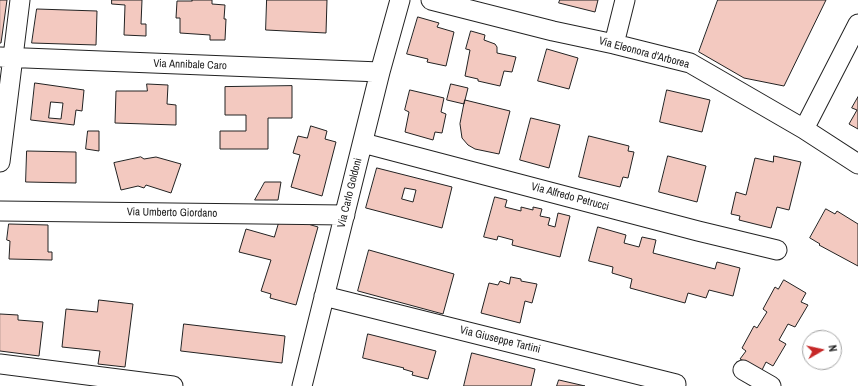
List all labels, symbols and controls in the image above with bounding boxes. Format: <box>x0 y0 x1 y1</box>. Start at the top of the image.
street label: Via Eleonora d'Arborea <box>597 35 691 71</box>
street label: Via Annibale Caro <box>153 57 227 73</box>
street label: Via Carlo Goldoni <box>335 157 365 229</box>
street label: Via Alfredo Petrucci <box>530 180 610 214</box>
street label: Via Umberto Giordano <box>127 206 217 220</box>
street label: Via Giuseppe Tartini <box>458 324 542 356</box>
north arrow <box>802 330 842 370</box>
text: N <box>825 344 840 353</box>

